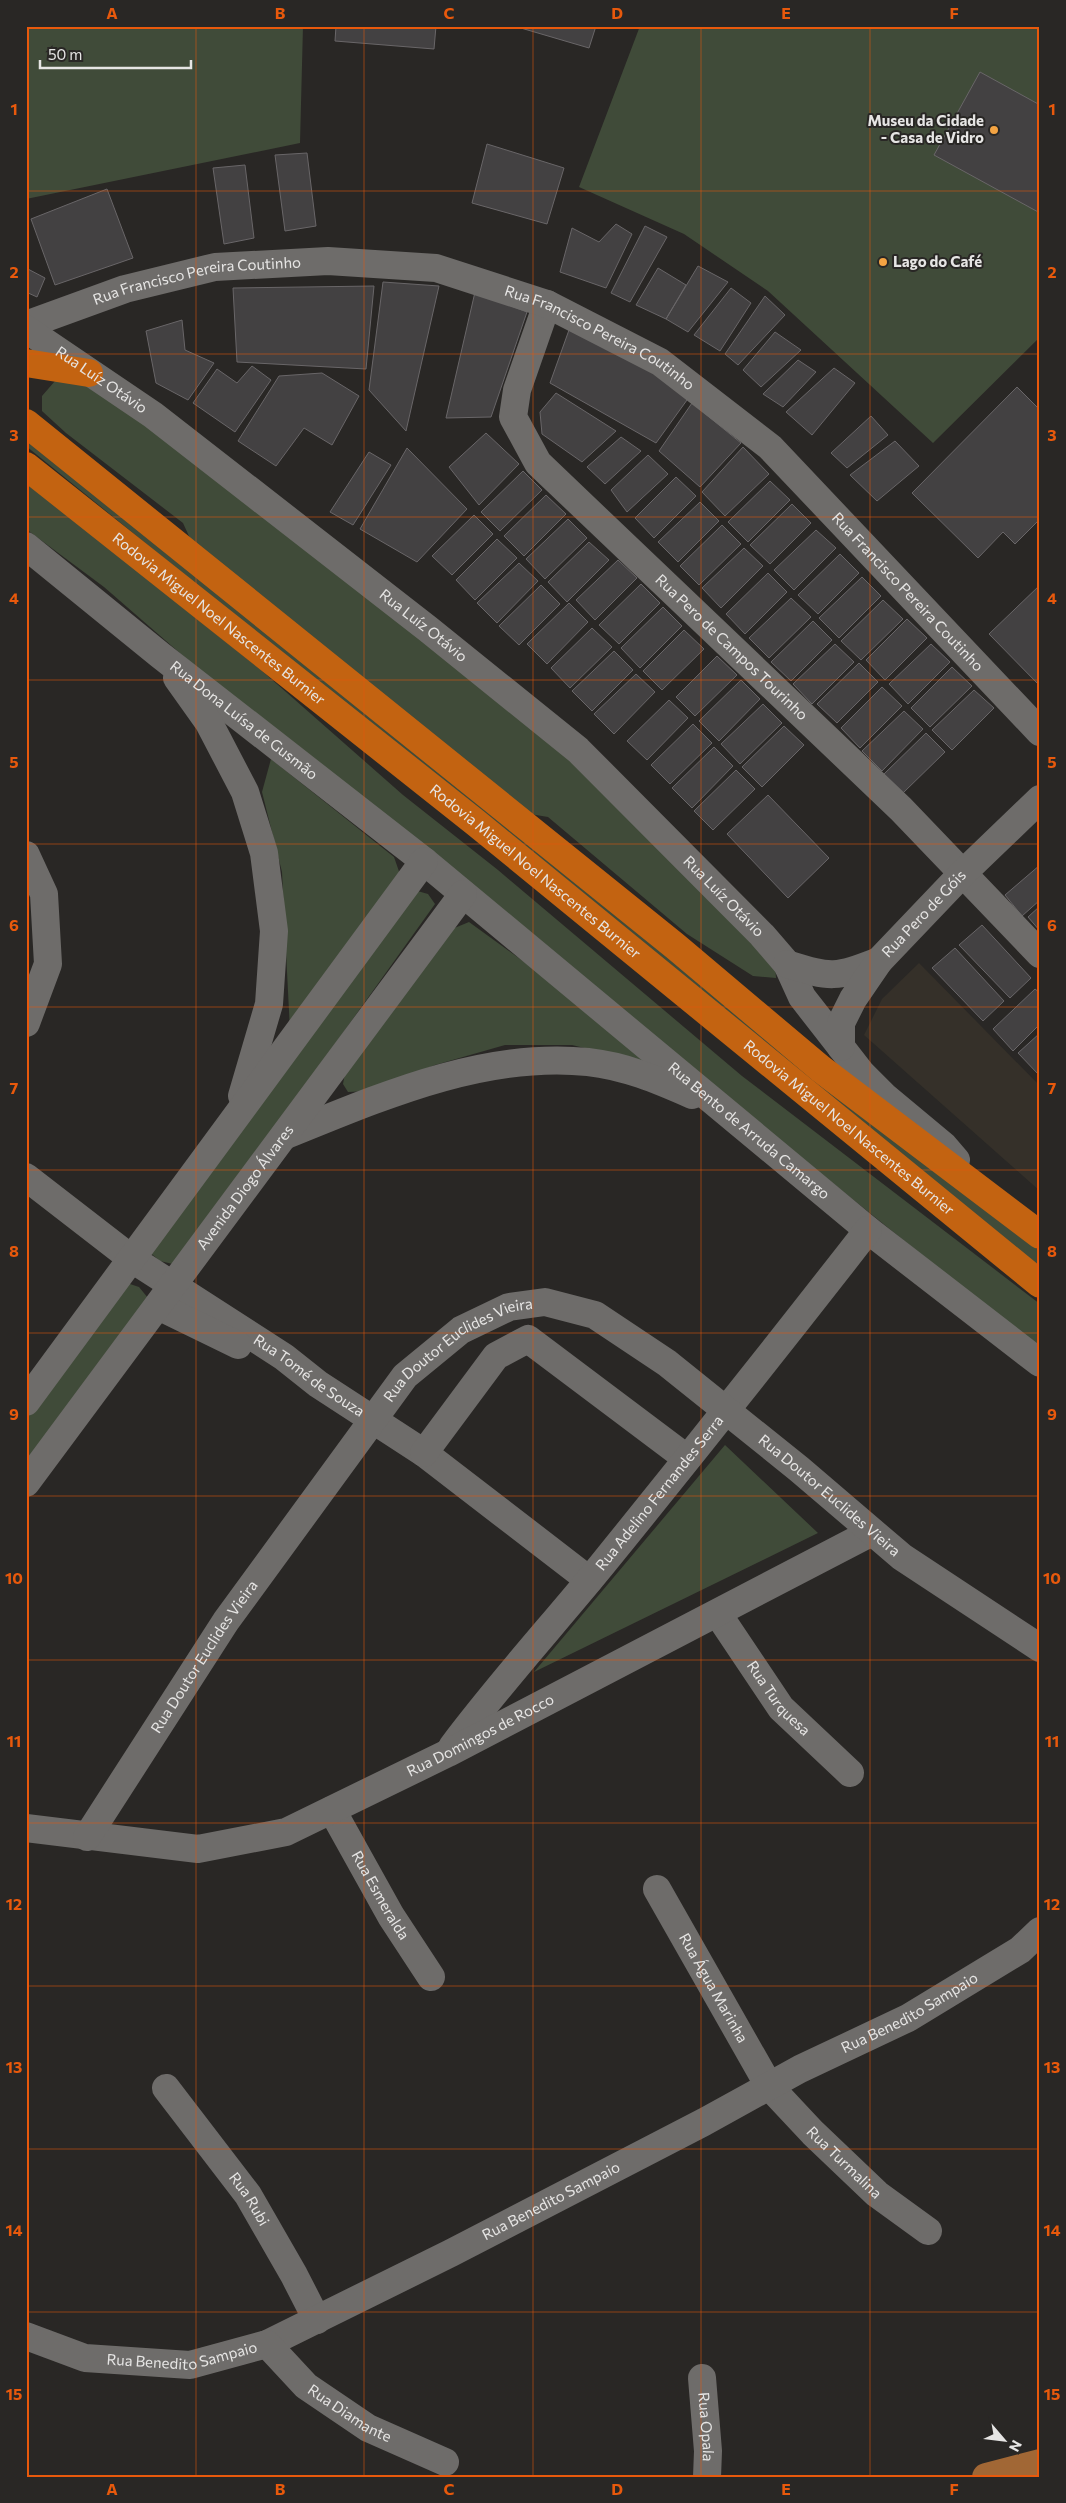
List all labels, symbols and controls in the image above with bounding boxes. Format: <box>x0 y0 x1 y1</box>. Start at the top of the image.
text: A <box>106 3 118 22</box>
text: B <box>275 3 286 22</box>
text: C <box>444 3 455 22</box>
text: D <box>611 3 623 22</box>
text: E <box>781 3 791 22</box>
text: F <box>949 3 959 22</box>
scale bar <box>40 38 191 70</box>
text: 50 m <box>48 45 82 63</box>
text: 1 <box>10 99 18 118</box>
text: 1 <box>1048 99 1056 118</box>
place label: Museu da Cidade - Casa de Vidro <box>867 111 984 146</box>
marker: Museu da Cidade - Casa de Vidro <box>988 124 1000 136</box>
street label: Rua Francisco Pereira Coutinho <box>90 252 301 308</box>
place label: Lago do Café <box>893 252 982 270</box>
marker: Lago do Café <box>877 256 889 268</box>
text: 2 <box>9 262 19 281</box>
text: 2 <box>1047 262 1057 281</box>
street label: Rua Francisco Pereira Coutinho <box>503 281 699 393</box>
street label: Rua Luíz Otávio <box>53 342 151 417</box>
text: 3 <box>9 425 19 444</box>
text: 3 <box>1047 425 1057 444</box>
street label: Rua Francisco Pereira Coutinho <box>829 508 988 675</box>
street label: Rodovia Miguel Noel Nascentes Burnier <box>109 528 329 708</box>
street label: Rua Pero de Campos Tourinho <box>652 570 812 723</box>
street label: Rua Luíz Otávio <box>376 585 471 665</box>
text: 4 <box>9 588 19 607</box>
text: 4 <box>1047 588 1057 607</box>
street label: Rua Dona Luísa de Gusmão <box>167 656 322 783</box>
text: 5 <box>9 752 19 771</box>
text: 5 <box>1047 752 1057 771</box>
street label: Rodovia Miguel Noel Nascentes Burnier <box>427 780 645 962</box>
street label: Rua Luíz Otávio <box>680 851 768 940</box>
street label: Rua Pero de Góis <box>877 866 969 961</box>
text: 6 <box>9 915 19 934</box>
text: 6 <box>1047 915 1057 934</box>
street label: Rodovia Miguel Noel Nascentes Burnier <box>741 1036 958 1218</box>
street label: Rua Bento de Arruda Camargo <box>665 1058 834 1203</box>
text: 7 <box>10 1078 19 1097</box>
text: 7 <box>1048 1078 1057 1097</box>
street label: Avenida Diogo Álvares <box>192 1121 297 1253</box>
text: 8 <box>9 1241 19 1260</box>
text: 8 <box>1047 1241 1057 1260</box>
street label: Rua Doutor Euclides Vieira <box>379 1294 534 1405</box>
street label: Rua Tomé de Souza <box>251 1330 368 1420</box>
text: 9 <box>9 1404 19 1423</box>
text: 9 <box>1047 1404 1057 1423</box>
street label: Rua Adelino Fernandes Serra <box>591 1411 727 1574</box>
street label: Rua Doutor Euclides Vieira <box>755 1430 904 1560</box>
text: 10 <box>5 1568 23 1587</box>
text: 10 <box>1043 1568 1061 1587</box>
street label: Rua Doutor Euclides Vieira <box>146 1576 261 1736</box>
street label: Rua Turquesa <box>744 1657 814 1739</box>
street label: Rua Domingos de Rocco <box>403 1689 557 1780</box>
text: 11 <box>7 1731 21 1750</box>
text: 11 <box>1045 1731 1059 1750</box>
street label: Rua Esmeralda <box>348 1847 414 1943</box>
text: 12 <box>6 1894 22 1913</box>
text: 12 <box>1044 1894 1060 1913</box>
street label: Rua Água Marinha <box>676 1930 753 2046</box>
street label: Rua Benedito Sampaio <box>838 1968 981 2056</box>
text: 13 <box>6 2057 22 2076</box>
text: 13 <box>1044 2057 1060 2076</box>
street label: Rua Turmalina <box>803 2122 886 2202</box>
street label: Rua Benedito Sampaio <box>479 2157 623 2243</box>
street label: Rua Rubi <box>226 2168 274 2229</box>
text: 14 <box>5 2220 23 2239</box>
text: 14 <box>1043 2220 1061 2239</box>
street label: Rua Benedito Sampaio <box>106 2337 259 2373</box>
street label: Rua Diamante <box>305 2380 395 2445</box>
text: 15 <box>6 2384 22 2403</box>
text: 15 <box>1044 2384 1060 2403</box>
street label: Rua Opala <box>695 2391 718 2462</box>
north arrow <box>978 2416 1028 2466</box>
text: N <box>1006 2438 1026 2455</box>
text: A <box>106 2479 118 2498</box>
text: B <box>275 2479 286 2498</box>
text: C <box>444 2479 455 2498</box>
text: D <box>611 2479 623 2498</box>
text: E <box>781 2479 791 2498</box>
text: F <box>949 2479 959 2498</box>

